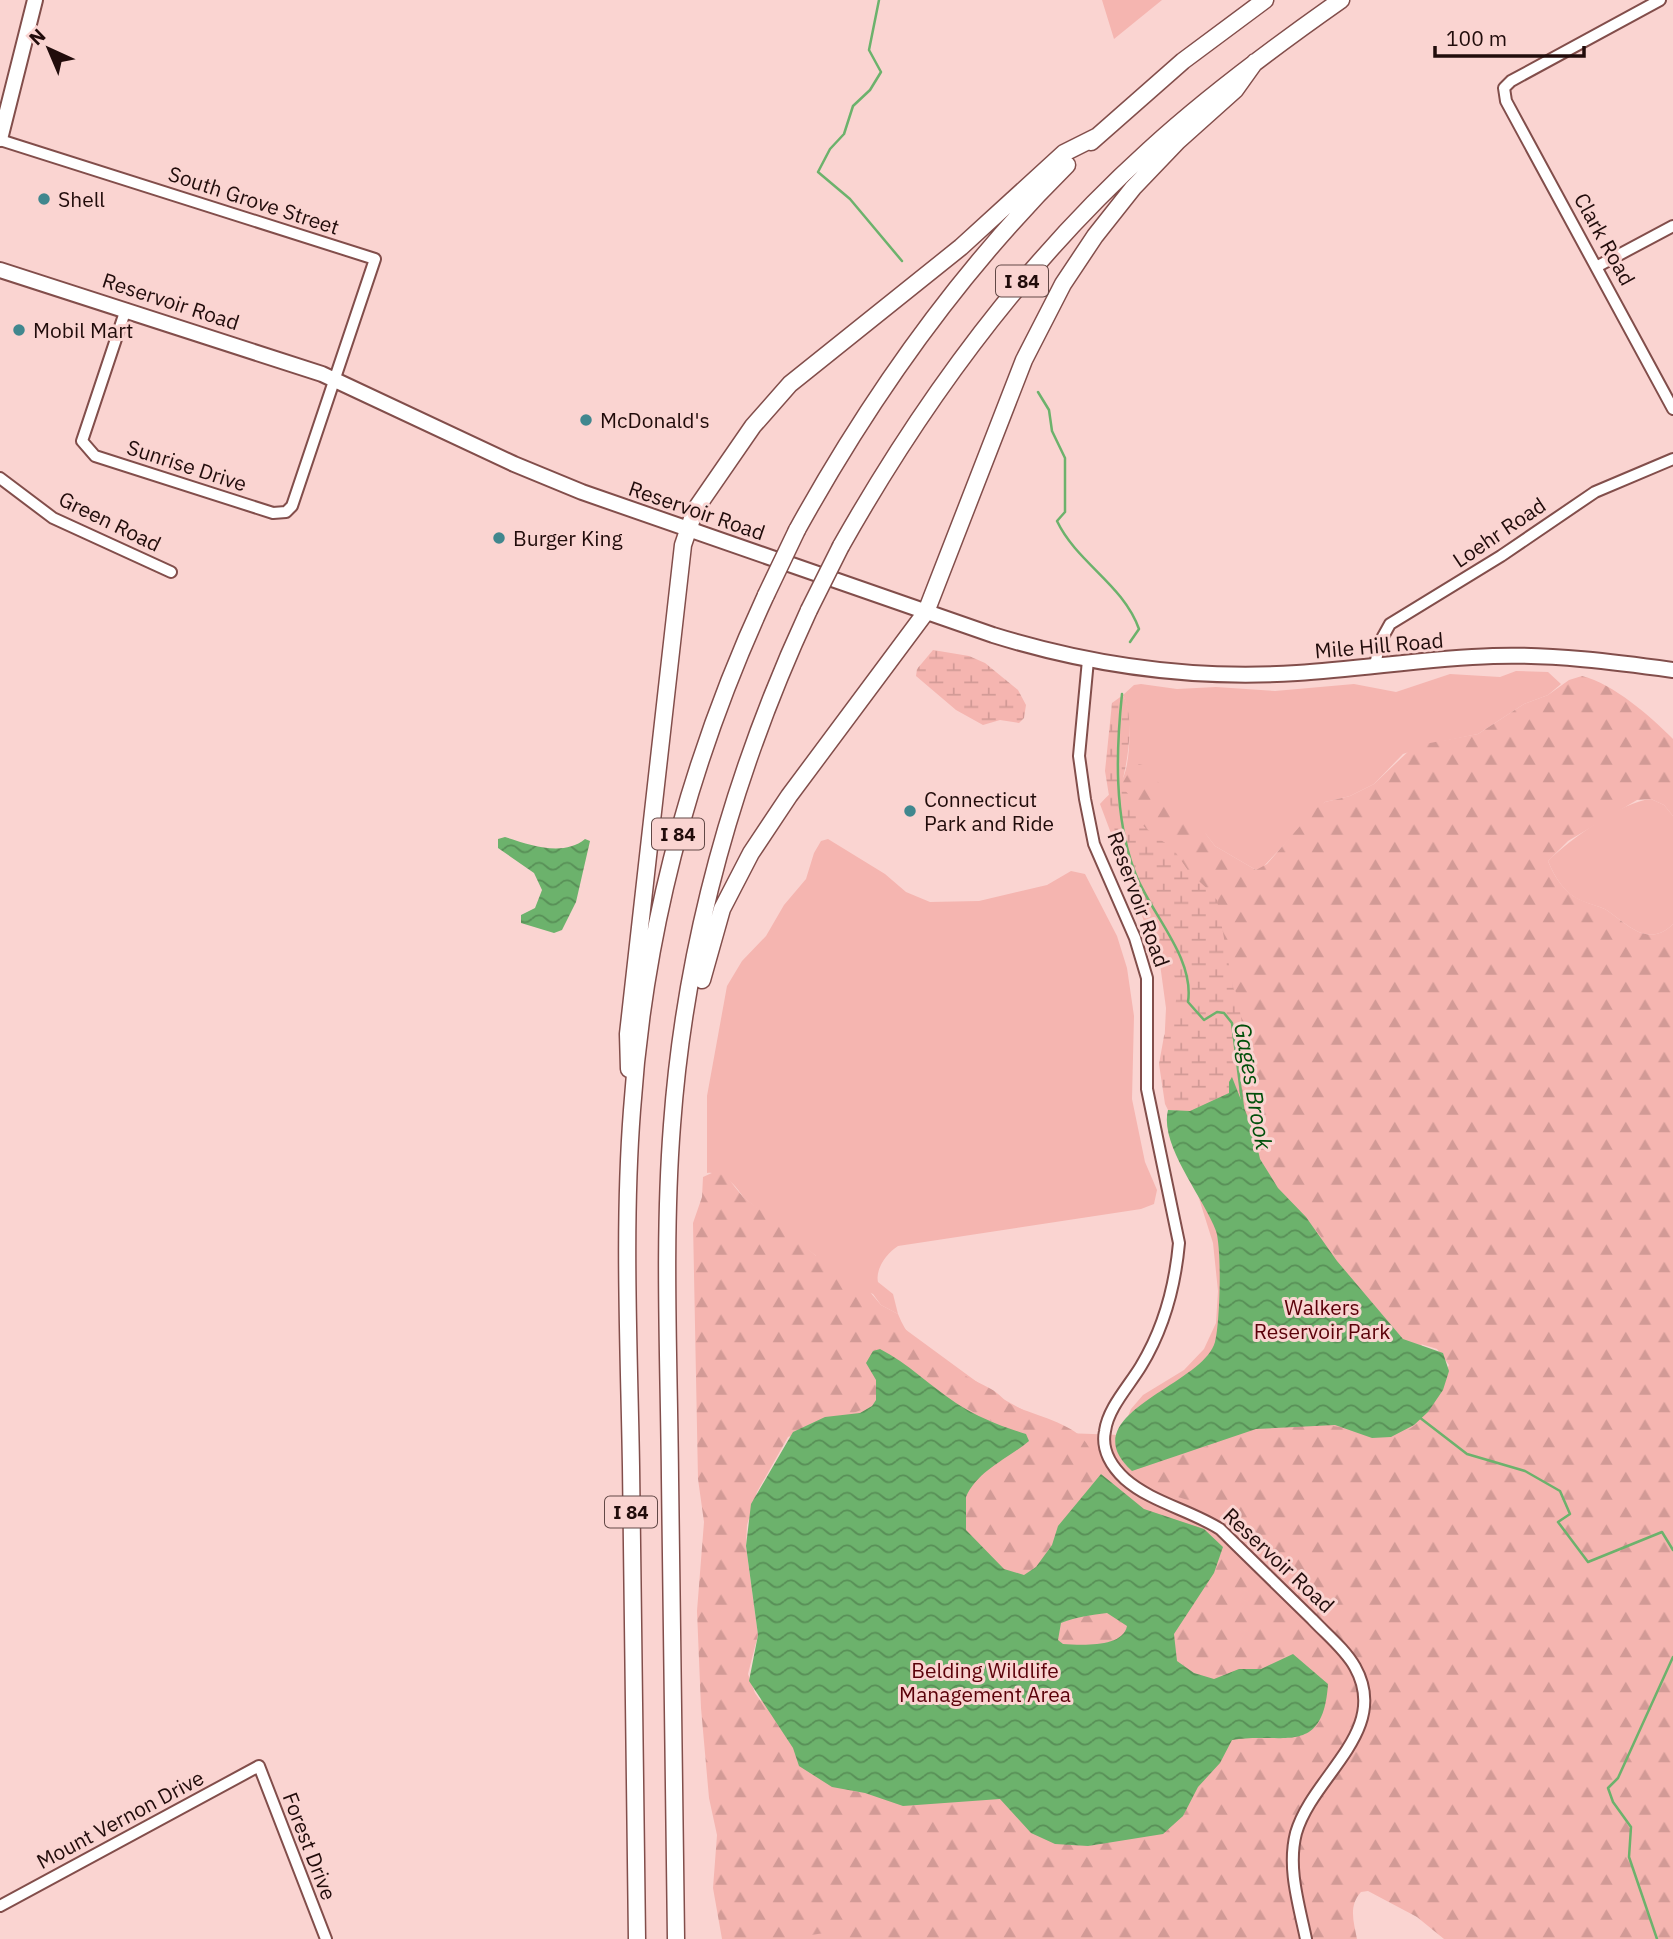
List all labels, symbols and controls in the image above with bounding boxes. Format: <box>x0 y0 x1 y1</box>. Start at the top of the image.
north arrow <box>14 14 84 84</box>
scale bar <box>1435 14 1584 58</box>
text: N <box>24 23 50 50</box>
text: 100 m <box>1446 24 1507 52</box>
street label: South Grove Street <box>165 159 343 241</box>
place label: Shell <box>58 185 105 213</box>
street label: Clark Road <box>1568 188 1642 290</box>
marker: Shell <box>36 191 52 207</box>
street label: Reservoir Road <box>99 266 243 336</box>
road number: I 84 <box>996 266 1048 296</box>
place label: Mobil Mart <box>33 316 133 344</box>
marker: Mobil Mart <box>11 322 27 338</box>
place label: McDonald's <box>600 406 710 434</box>
marker: McDonald's <box>578 412 594 428</box>
street label: Sunrise Drive <box>123 432 251 498</box>
street label: Reservoir Road <box>625 474 769 546</box>
street label: Green Road <box>54 484 166 558</box>
street label: Loehr Road <box>1447 491 1551 573</box>
place label: Burger King <box>513 524 623 552</box>
marker: Burger King <box>491 530 507 546</box>
street label: Mile Hill Road <box>1313 625 1445 665</box>
place label: Connecticut Park and Ride <box>924 785 1054 837</box>
marker: Connecticut Park and Ride <box>902 803 918 819</box>
road number: I 84 <box>652 818 704 849</box>
street label: Reservoir Road <box>1101 827 1177 971</box>
water label: Gages Brook <box>1228 1020 1280 1153</box>
park label: Walkers Reservoir Park <box>1254 1293 1390 1345</box>
road number: I 84 <box>605 1496 657 1528</box>
street label: Reservoir Road <box>1217 1501 1341 1619</box>
park label: Belding Wildlife Management Area <box>899 1656 1071 1708</box>
street label: Mount Vernon Drive <box>31 1763 209 1875</box>
street label: Forest Drive <box>277 1788 343 1904</box>

